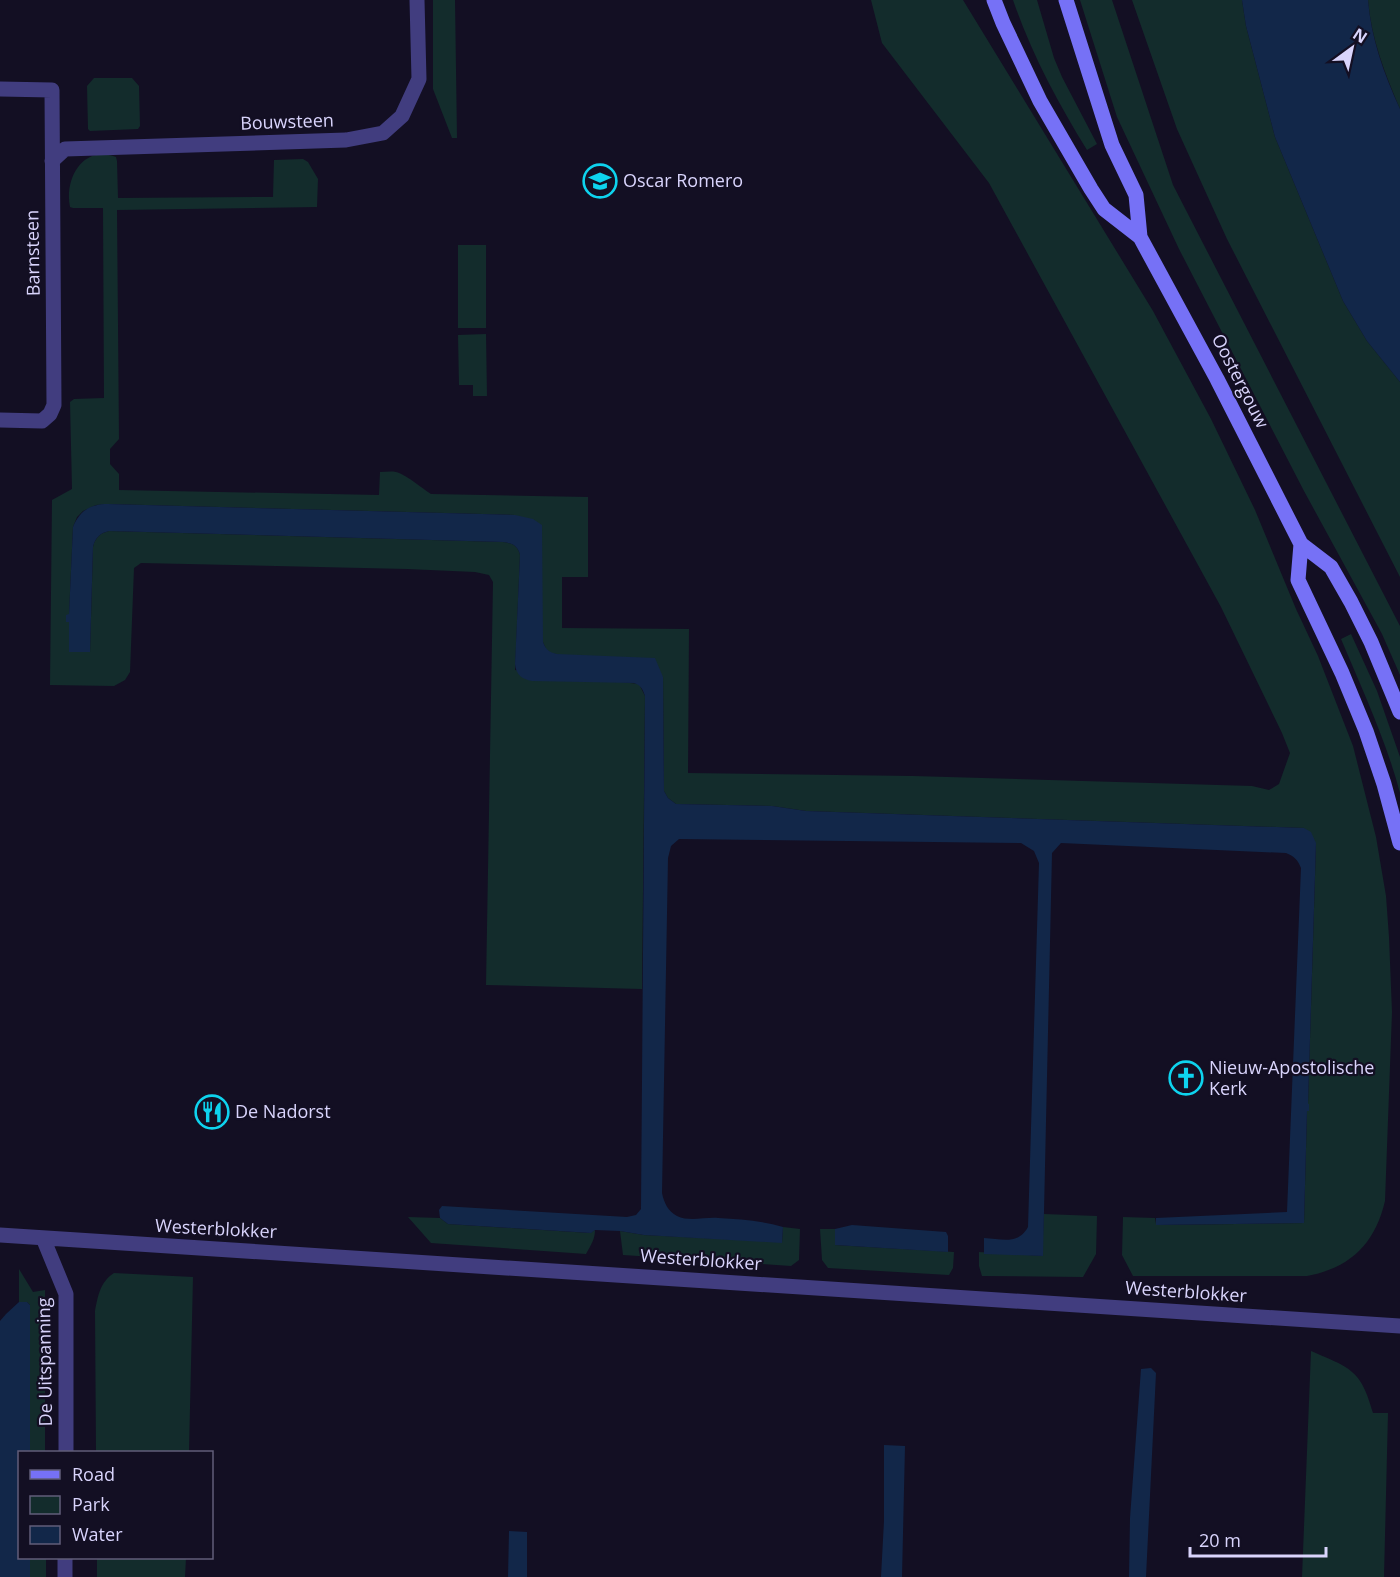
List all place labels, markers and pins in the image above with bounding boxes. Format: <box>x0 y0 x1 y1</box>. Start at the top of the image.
school or university icon: Oscar Romero <box>582 163 618 199</box>
place label: Oscar Romero <box>623 168 743 192</box>
place label: Nieuw-Apostolische Kerk <box>1209 1055 1374 1100</box>
church icon: Nieuw-Apostolische Kerk <box>1168 1060 1204 1096</box>
restaurant icon: De Nadorst <box>194 1094 230 1130</box>
place label: De Nadorst <box>235 1099 331 1123</box>

